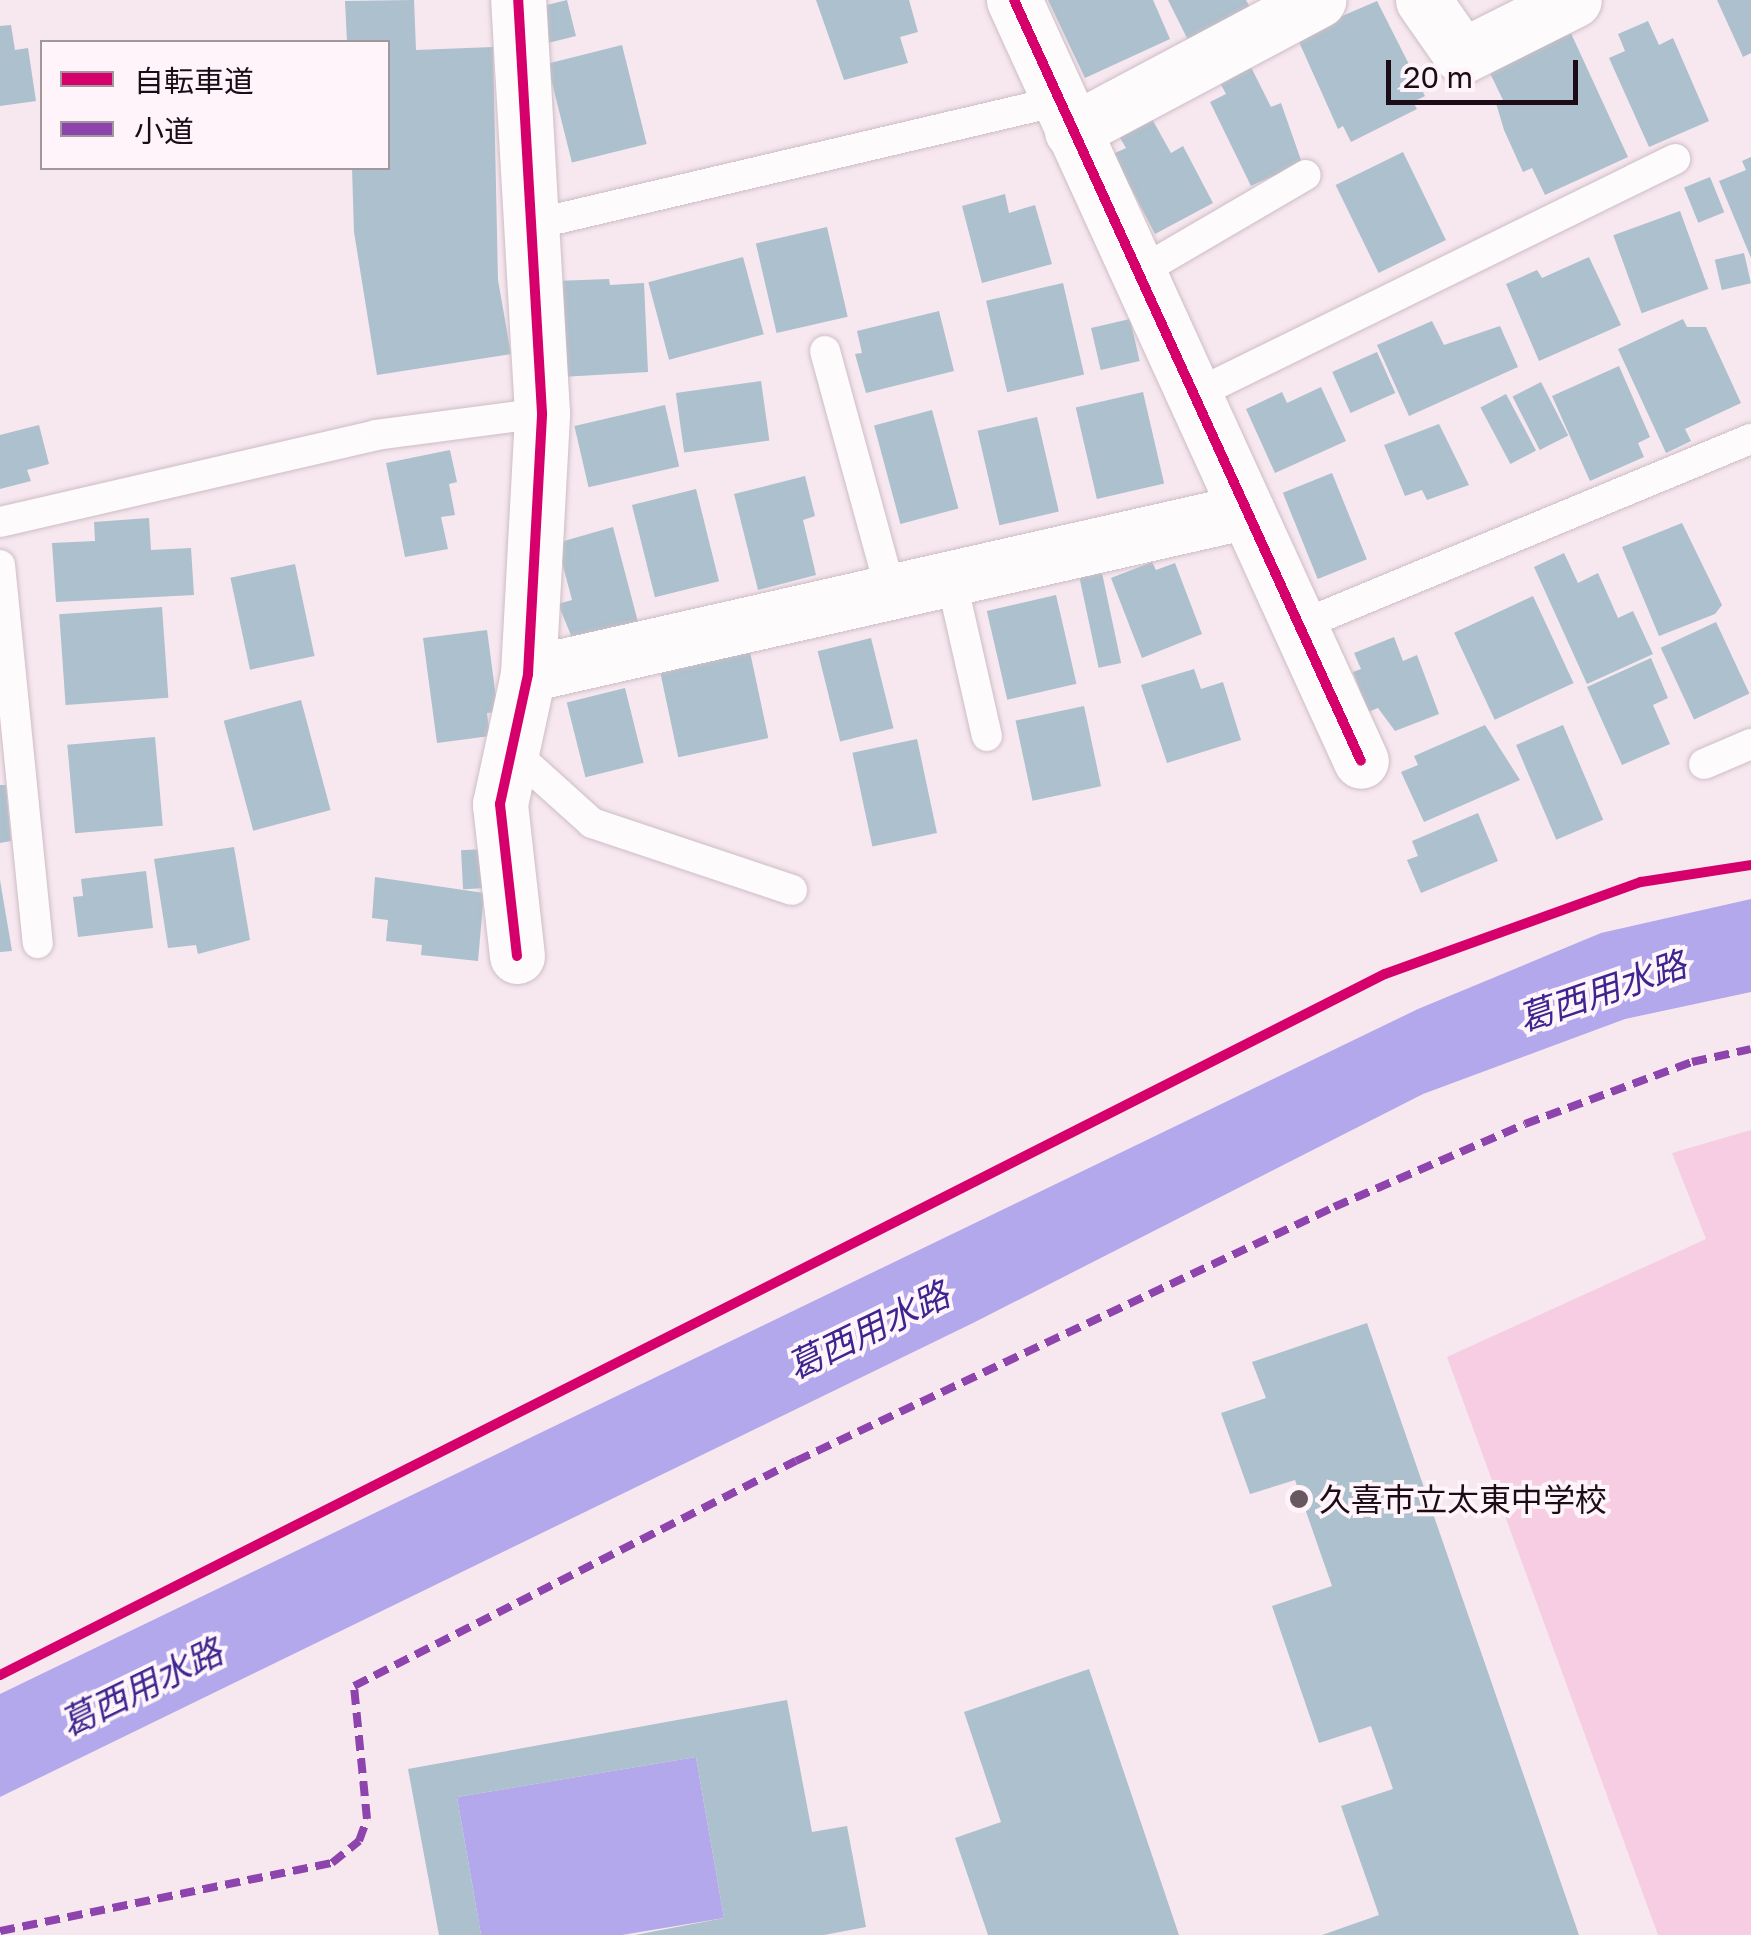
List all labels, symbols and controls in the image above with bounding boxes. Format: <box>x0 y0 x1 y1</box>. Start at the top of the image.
legend <box>40 40 390 170</box>
scale bar <box>1391 40 1584 102</box>
text: 20 m <box>1403 59 1473 95</box>
text: 自転車道 <box>134 63 254 99</box>
text: 小道 <box>134 113 194 149</box>
water label: 葛西用水路 <box>1512 943 1692 1039</box>
water label: 葛西用水路 <box>780 1273 956 1387</box>
place label: 久喜市立太東中学校 <box>1319 1480 1607 1518</box>
marker: 久喜市立太東中学校 <box>1288 1488 1310 1510</box>
water label: 葛西用水路 <box>53 1630 229 1744</box>

